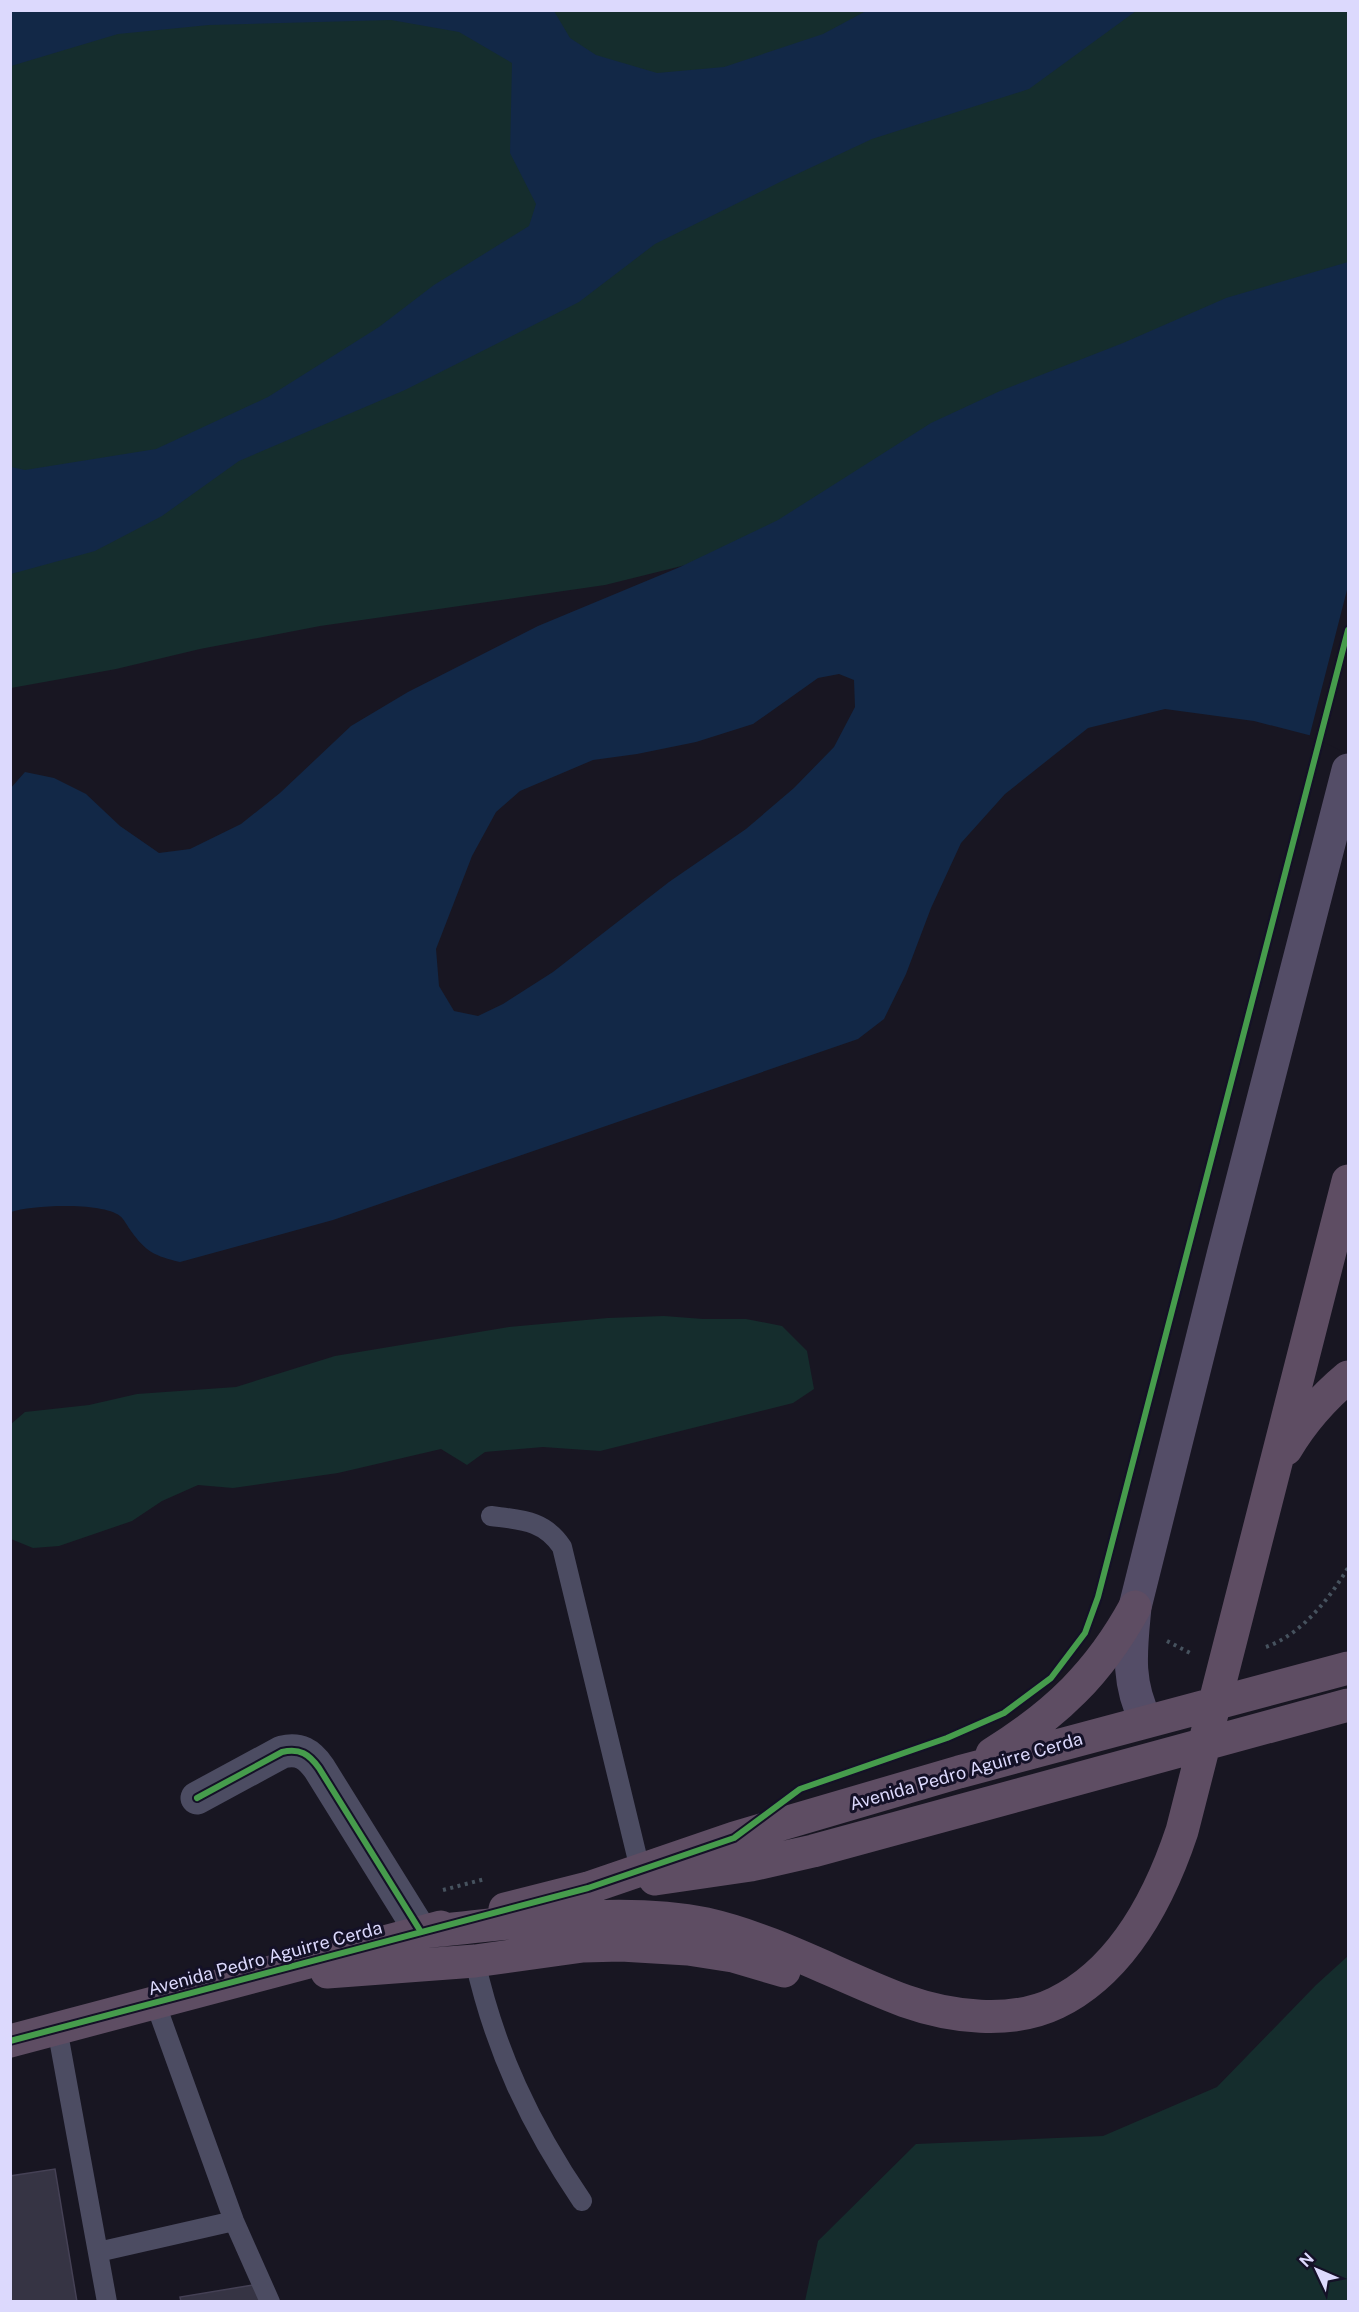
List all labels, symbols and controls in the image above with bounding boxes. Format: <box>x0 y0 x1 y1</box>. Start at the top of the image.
street label: Avenida Pedro Aguirre Cerda <box>847 1728 1085 1814</box>
street label: Avenida Pedro Aguirre Cerda <box>146 1917 384 1999</box>
north arrow <box>1287 2240 1347 2300</box>
text: N <box>1295 2249 1318 2271</box>

